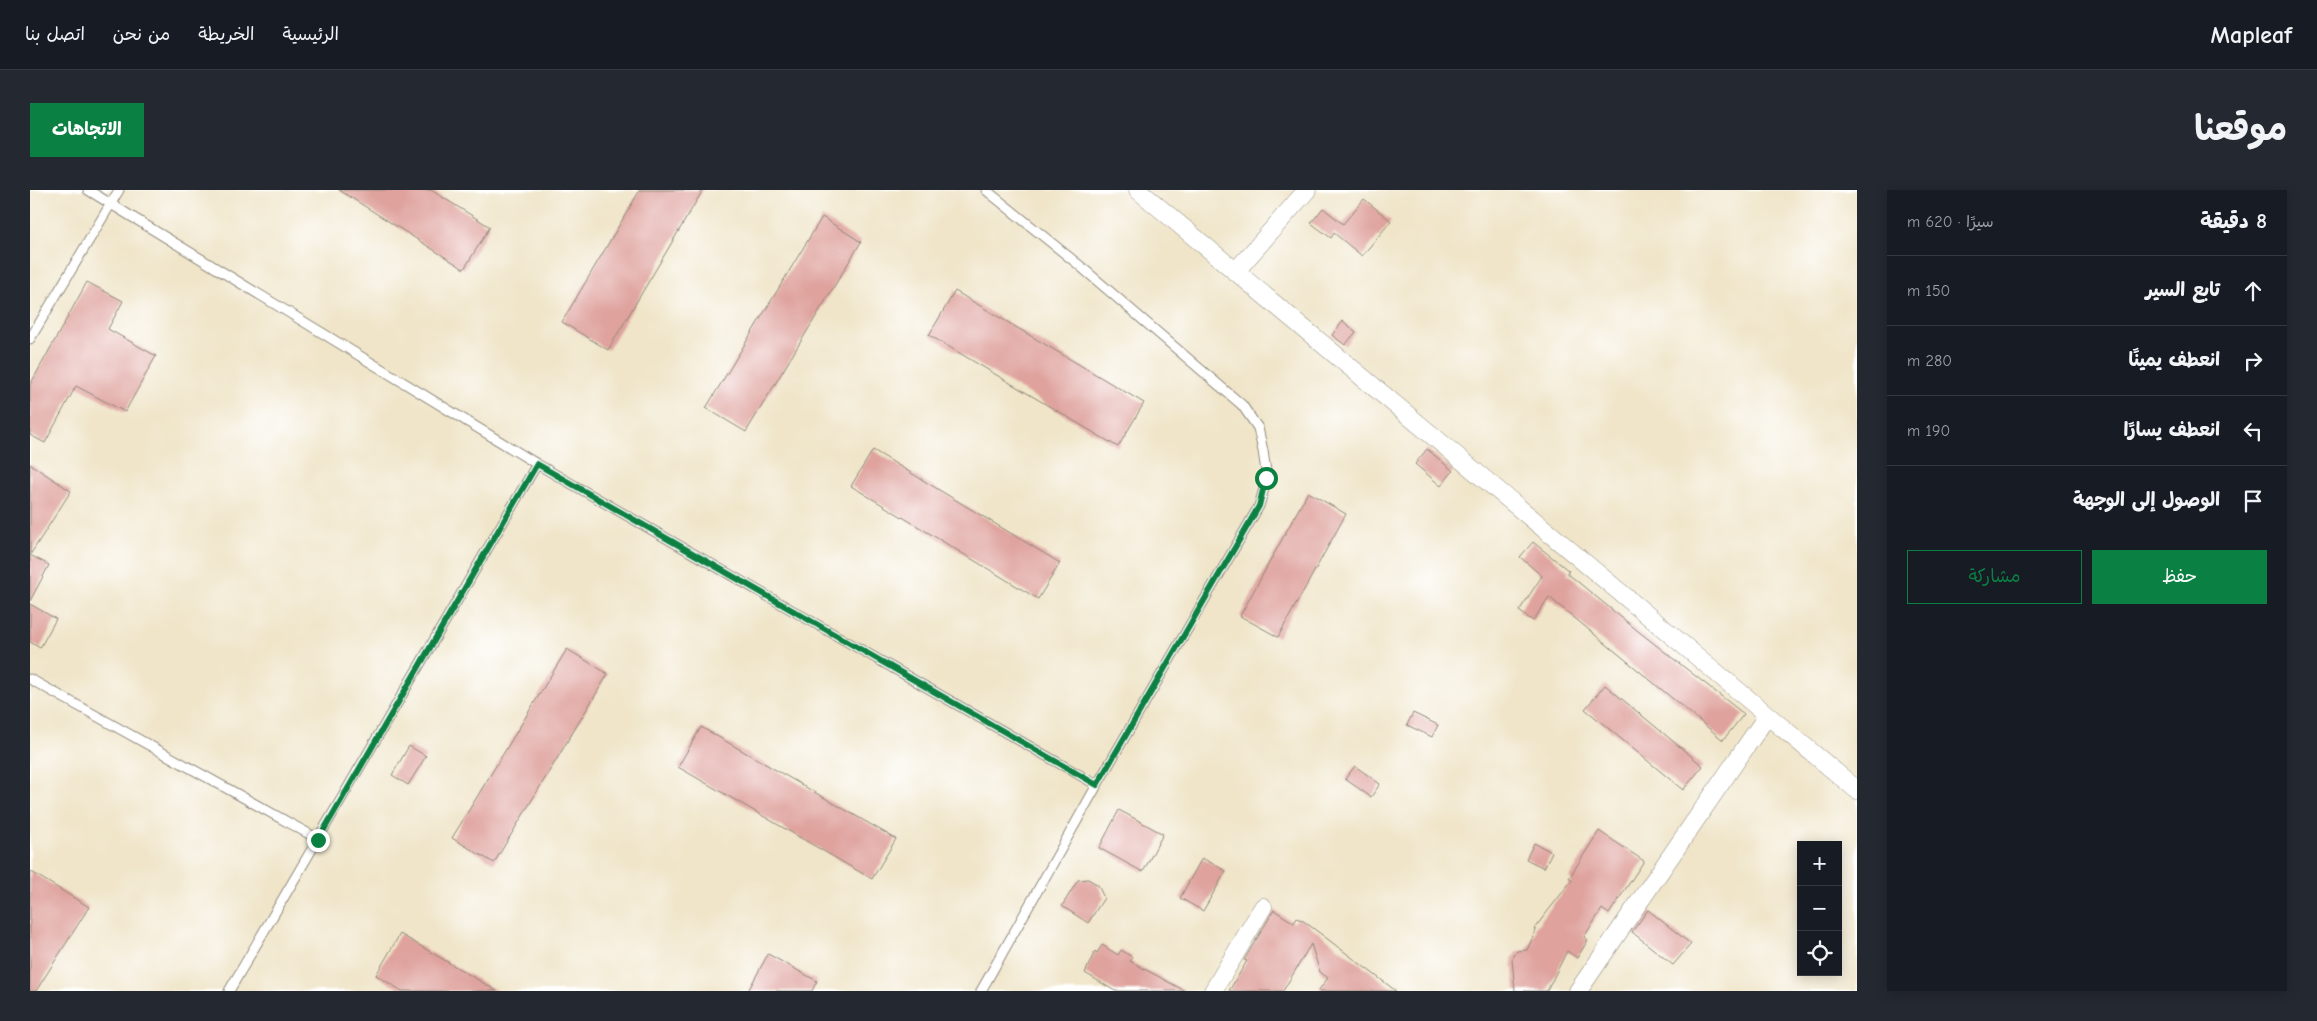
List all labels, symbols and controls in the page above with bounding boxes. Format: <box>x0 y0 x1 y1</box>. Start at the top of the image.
text: Mapleaf <box>2211 21 2292 49</box>
text: اتصل بنا <box>25 24 85 45</box>
text: من نحن <box>113 24 170 45</box>
text: الخريطة <box>198 24 254 45</box>
text: الرئيسية <box>282 24 339 45</box>
button: الاتجاهات <box>30 103 144 157</box>
text: موقعنا <box>2194 108 2287 149</box>
text: 8 دقيقة <box>2200 209 2267 233</box>
text: سيرًا · 620 m <box>1907 213 1994 231</box>
icon: ahead <box>2239 277 2267 305</box>
text: تابع السير <box>2146 279 2220 301</box>
text: 150 m <box>1907 282 1950 300</box>
icon: right <box>2239 347 2267 375</box>
text: انعطف يمينًا <box>2128 349 2220 371</box>
text: 280 m <box>1907 352 1952 370</box>
icon: left <box>2239 417 2267 445</box>
text: انعطف يسارًا <box>2123 419 2220 441</box>
text: 190 m <box>1907 422 1950 440</box>
route start <box>1255 467 1278 490</box>
icon: arrive <box>2239 487 2267 515</box>
text: الوصول إلى الوجهة <box>2073 489 2220 511</box>
button: مشاركة <box>1907 550 2082 604</box>
button: حفظ <box>2092 550 2267 604</box>
route end <box>307 829 330 852</box>
map controls <box>1797 841 1842 976</box>
button: + <box>1797 841 1842 886</box>
button: − <box>1797 886 1842 931</box>
button: locate <box>1797 931 1842 976</box>

